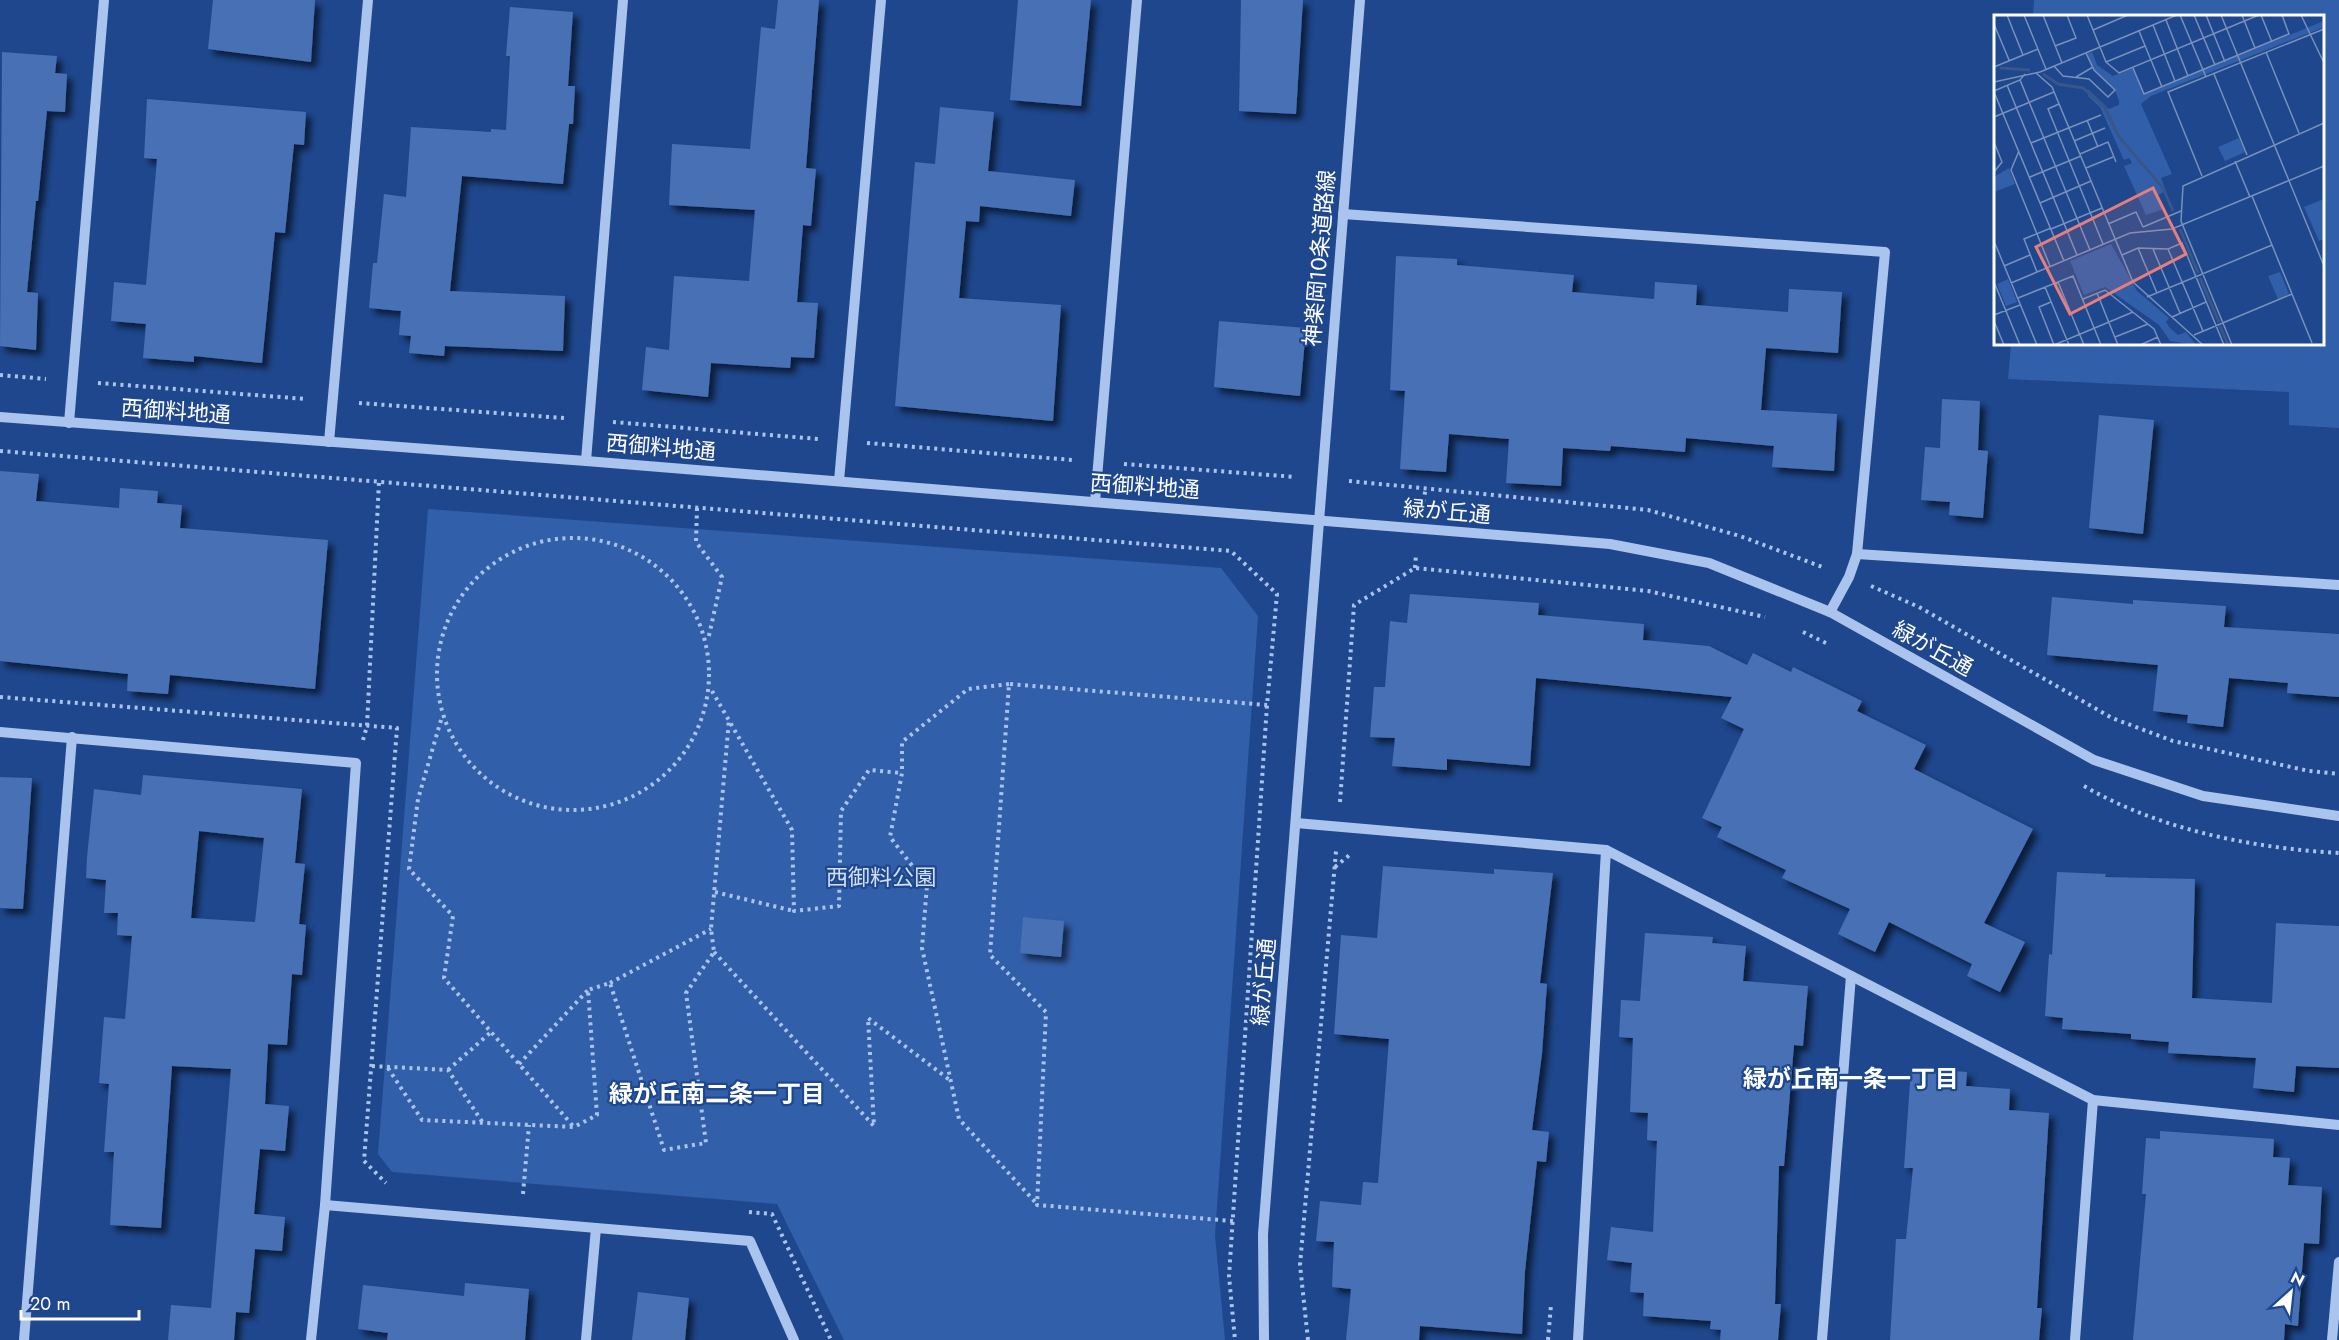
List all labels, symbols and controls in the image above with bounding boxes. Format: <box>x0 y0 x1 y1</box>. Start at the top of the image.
inset map <box>1994 15 2324 345</box>
street label: 神楽岡10条道路線 <box>1295 168 1343 348</box>
street label: 西御料地通 <box>120 391 232 431</box>
street label: 西御料地通 <box>605 426 717 468</box>
street label: 西御料地通 <box>1089 466 1201 506</box>
street label: 緑が丘通 <box>1402 491 1492 531</box>
street label: 緑が丘通 <box>1887 613 1979 683</box>
park label: 西御料公園 <box>826 861 936 893</box>
street label: 緑が丘通 <box>1243 937 1283 1027</box>
district label: 緑が丘南一条一丁目 <box>1743 1061 1959 1096</box>
district label: 緑が丘南二条一丁目 <box>609 1076 825 1111</box>
north arrow <box>2261 1262 2321 1322</box>
text: N <box>2287 1266 2308 1292</box>
scale bar <box>21 1283 140 1321</box>
text: 20 m <box>30 1291 70 1317</box>

